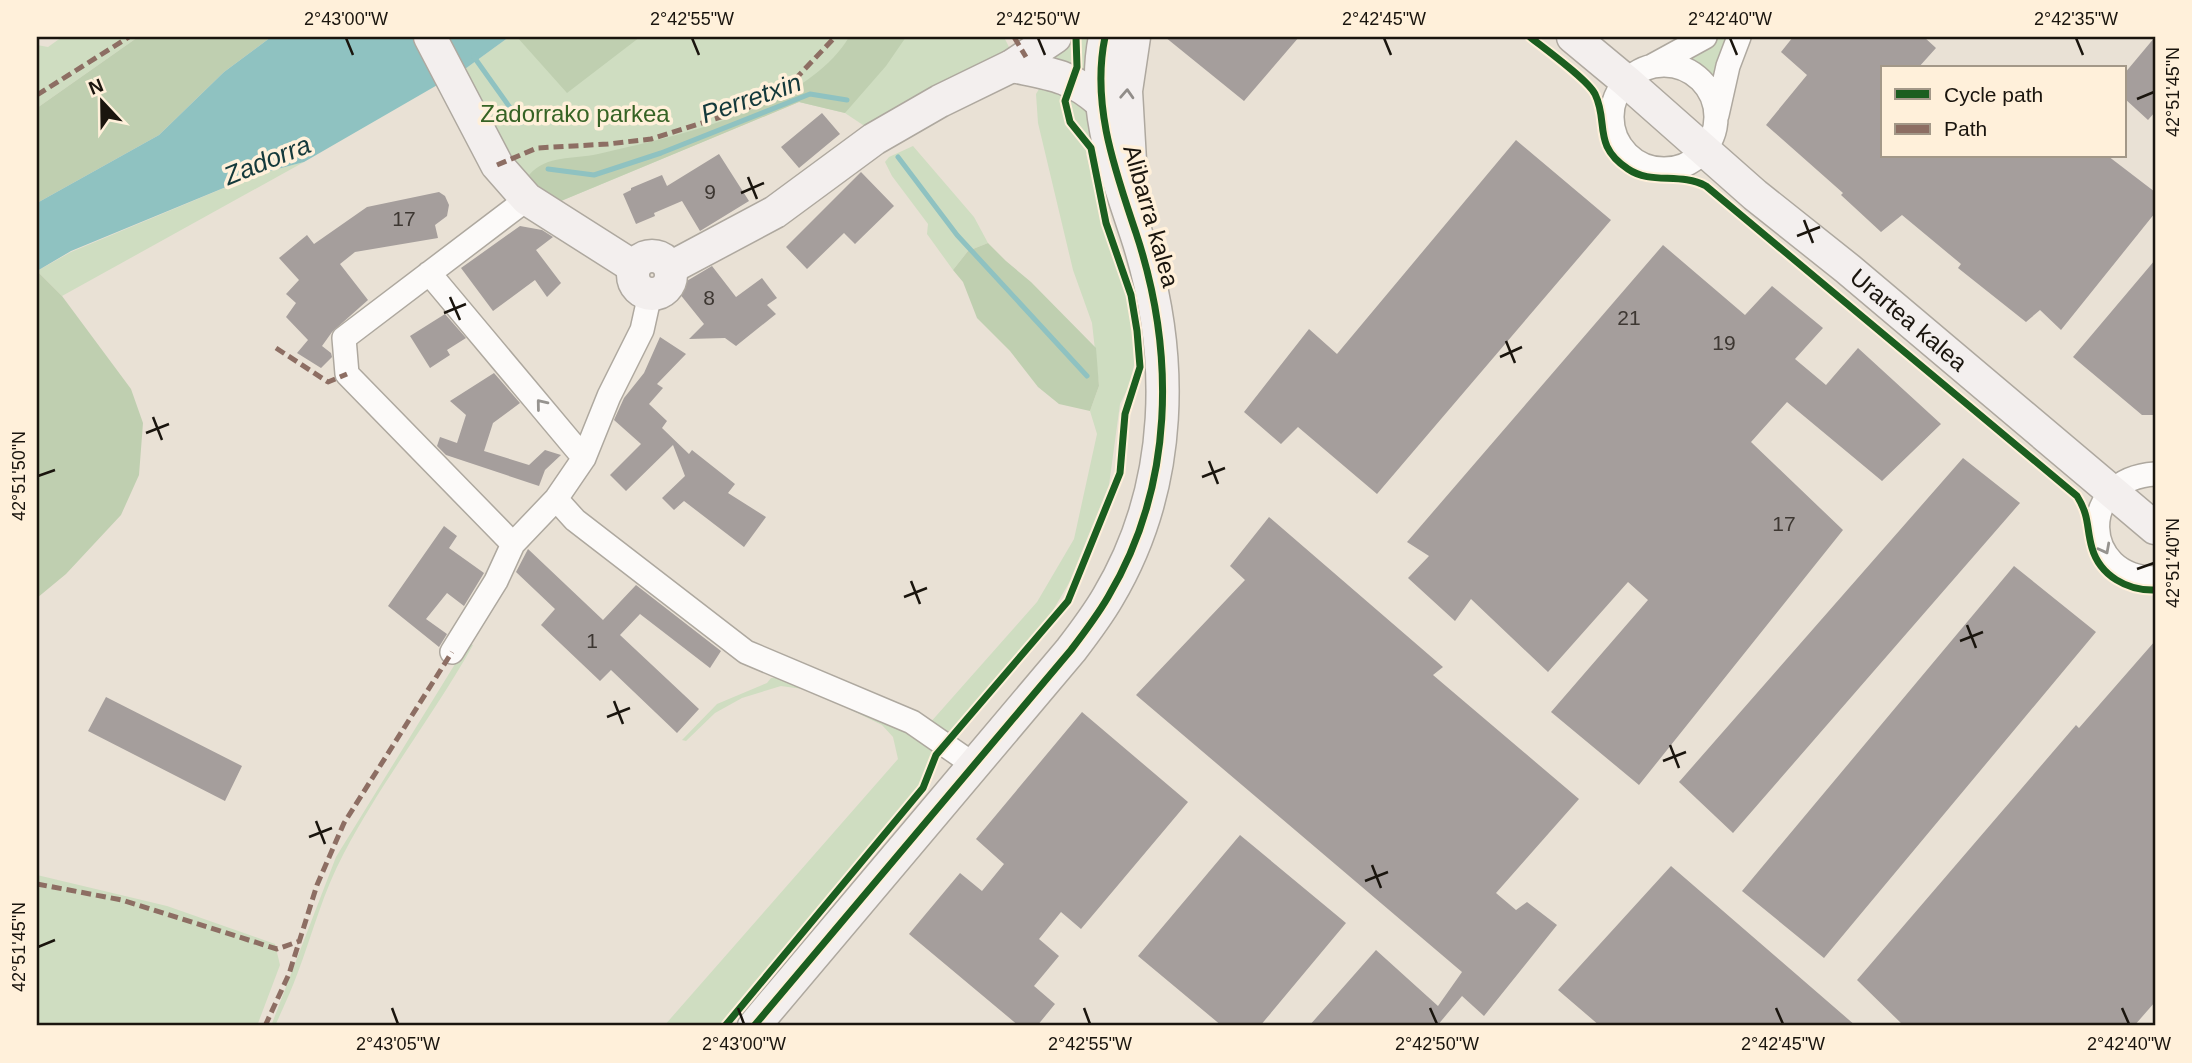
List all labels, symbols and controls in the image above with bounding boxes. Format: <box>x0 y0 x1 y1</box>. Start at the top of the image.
text: 2°43'00"W <box>304 9 388 29</box>
text: 2°42'55"W <box>650 9 734 29</box>
text: 2°42'50"W <box>996 9 1080 29</box>
text: 2°42'45"W <box>1342 9 1426 29</box>
text: 2°42'40"W <box>1688 9 1772 29</box>
text: 2°42'35"W <box>2034 9 2118 29</box>
text: 42°51'45"N <box>2163 47 2183 137</box>
north arrow <box>66 66 136 136</box>
legend <box>1881 66 2126 158</box>
water label: Perretxin <box>697 67 805 129</box>
text: N <box>86 74 106 99</box>
text: Cycle path <box>1944 83 2043 106</box>
one-way arrow <box>1119 88 1134 99</box>
park label: Zadorrako parkea <box>480 100 670 127</box>
text: Path <box>1944 117 1987 140</box>
water label: Zadorra <box>218 129 315 191</box>
street label: Alibarra kalea <box>1118 142 1185 291</box>
house number: 9 <box>704 180 716 203</box>
house number: 17 <box>392 207 416 230</box>
street label: Urartea kalea <box>1845 263 1973 377</box>
house number: 8 <box>703 286 715 309</box>
house number: 21 <box>1617 306 1641 329</box>
house number: 19 <box>1712 331 1736 354</box>
one-way arrow <box>537 400 549 413</box>
text: 42°51'50"N <box>9 431 29 521</box>
house number: 17 <box>1772 512 1796 535</box>
text: 42°51'40"N <box>2163 518 2183 608</box>
one-way arrow <box>2096 541 2110 554</box>
house number: 1 <box>586 629 598 652</box>
text: 42°51'45"N <box>9 902 29 992</box>
text: 2°43'05"W <box>356 1034 440 1054</box>
text: 2°43'00"W <box>702 1034 786 1054</box>
text: 2°42'55"W <box>1048 1034 1132 1054</box>
text: 2°42'50"W <box>1395 1034 1479 1054</box>
text: 2°42'45"W <box>1741 1034 1825 1054</box>
text: 2°42'40"W <box>2087 1034 2171 1054</box>

